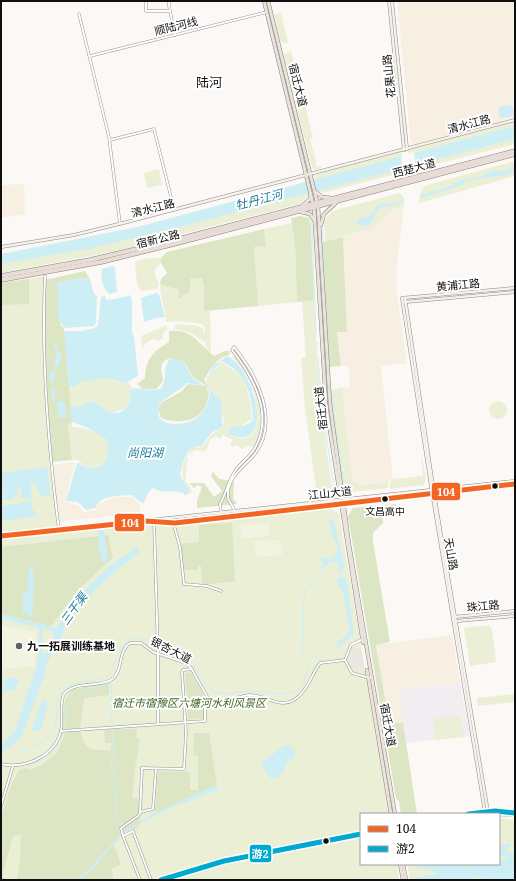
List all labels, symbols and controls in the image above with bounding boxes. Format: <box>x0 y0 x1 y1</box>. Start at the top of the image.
street label: 顺陆河线 <box>153 13 199 38</box>
street label: 花果山路 <box>379 53 398 99</box>
street label: 宿迁大道 <box>286 62 311 108</box>
district label: 陆河 <box>196 73 222 91</box>
street label: 清水江路 <box>446 111 492 136</box>
street label: 西楚大道 <box>391 155 437 180</box>
water label: 牡丹江河 <box>233 185 286 214</box>
street label: 清水江路 <box>130 195 176 220</box>
street label: 宿新公路 <box>135 226 181 251</box>
street label: 黄浦江路 <box>435 275 481 294</box>
street label: 宿迁大道 <box>311 385 330 431</box>
water label: 尚阳湖 <box>127 444 165 461</box>
unlabelled marker <box>490 481 500 491</box>
line badge: 104 <box>431 482 461 501</box>
street label: 江山大道 <box>307 483 353 502</box>
text: 104 <box>437 484 455 499</box>
marker: 文昌高中 <box>380 494 390 504</box>
place label: 文昌高中 <box>365 504 405 518</box>
line badge: 104 <box>114 513 145 532</box>
text: 104 <box>121 515 139 530</box>
street label: 天山路 <box>441 536 462 571</box>
water label: 三干渠 <box>56 588 92 628</box>
street label: 珠江路 <box>466 597 500 614</box>
street label: 银杏大道 <box>148 633 194 666</box>
place label: 九一拓展训练基地 <box>27 638 115 653</box>
marker: 九一拓展训练基地 <box>14 641 24 651</box>
park label: 宿迁市宿豫区六塘河水利风景区 <box>112 695 268 710</box>
street label: 宿迁大道 <box>377 702 400 748</box>
legend <box>360 813 500 865</box>
text: 104 <box>396 820 416 837</box>
unlabelled marker <box>321 836 331 846</box>
text: 游2 <box>396 840 415 857</box>
line badge: 游2 <box>249 844 272 863</box>
text: 游2 <box>251 846 269 861</box>

